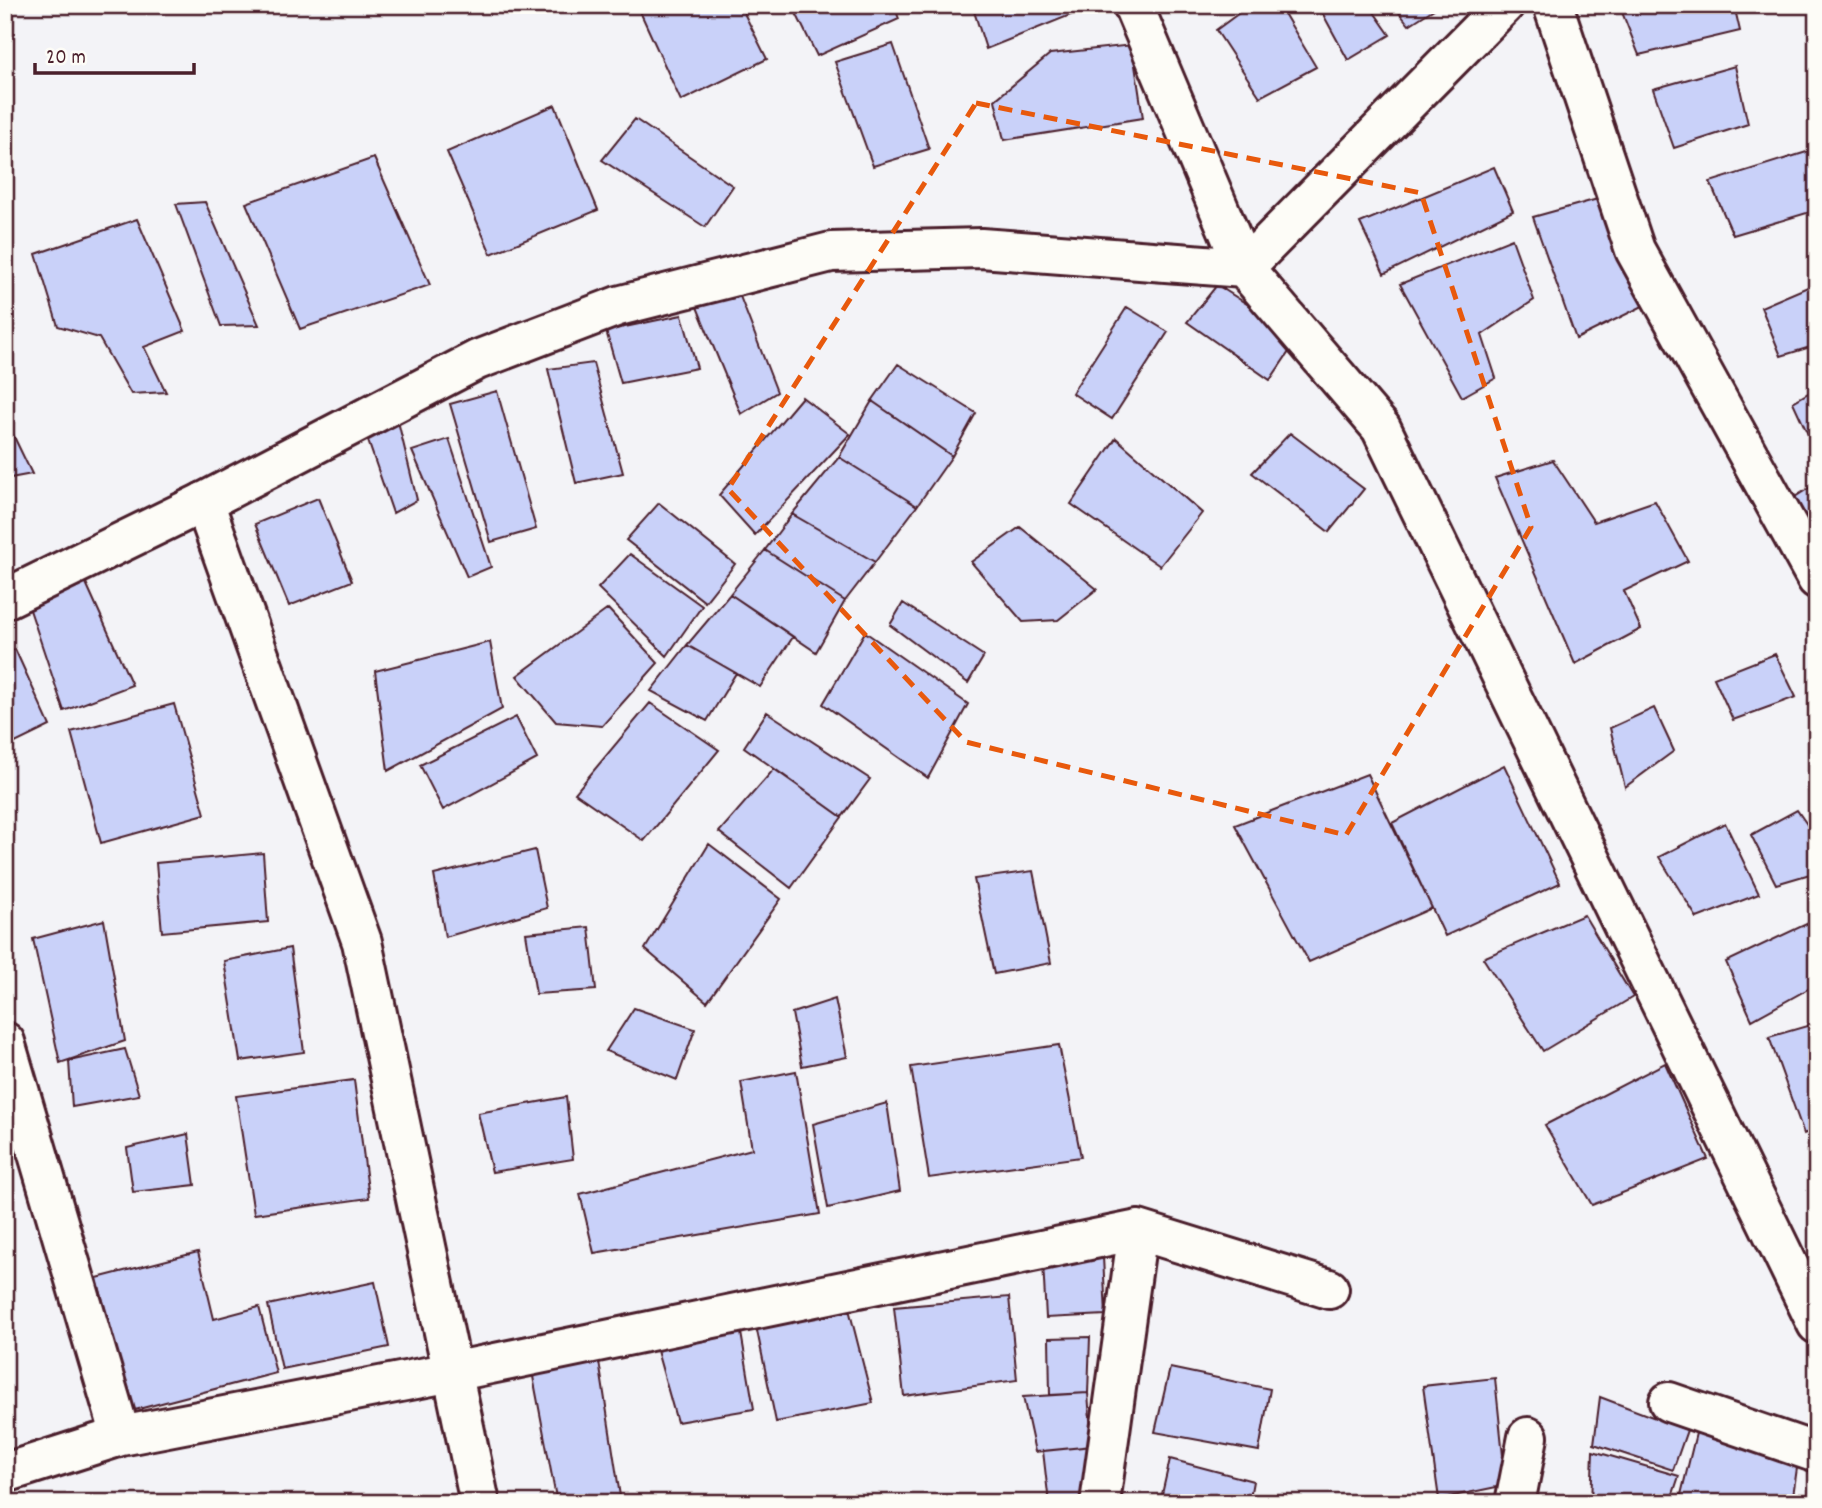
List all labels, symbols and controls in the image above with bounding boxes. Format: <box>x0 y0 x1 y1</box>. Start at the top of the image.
scale bar <box>35 32 194 76</box>
text: 20 m <box>46 44 86 74</box>

